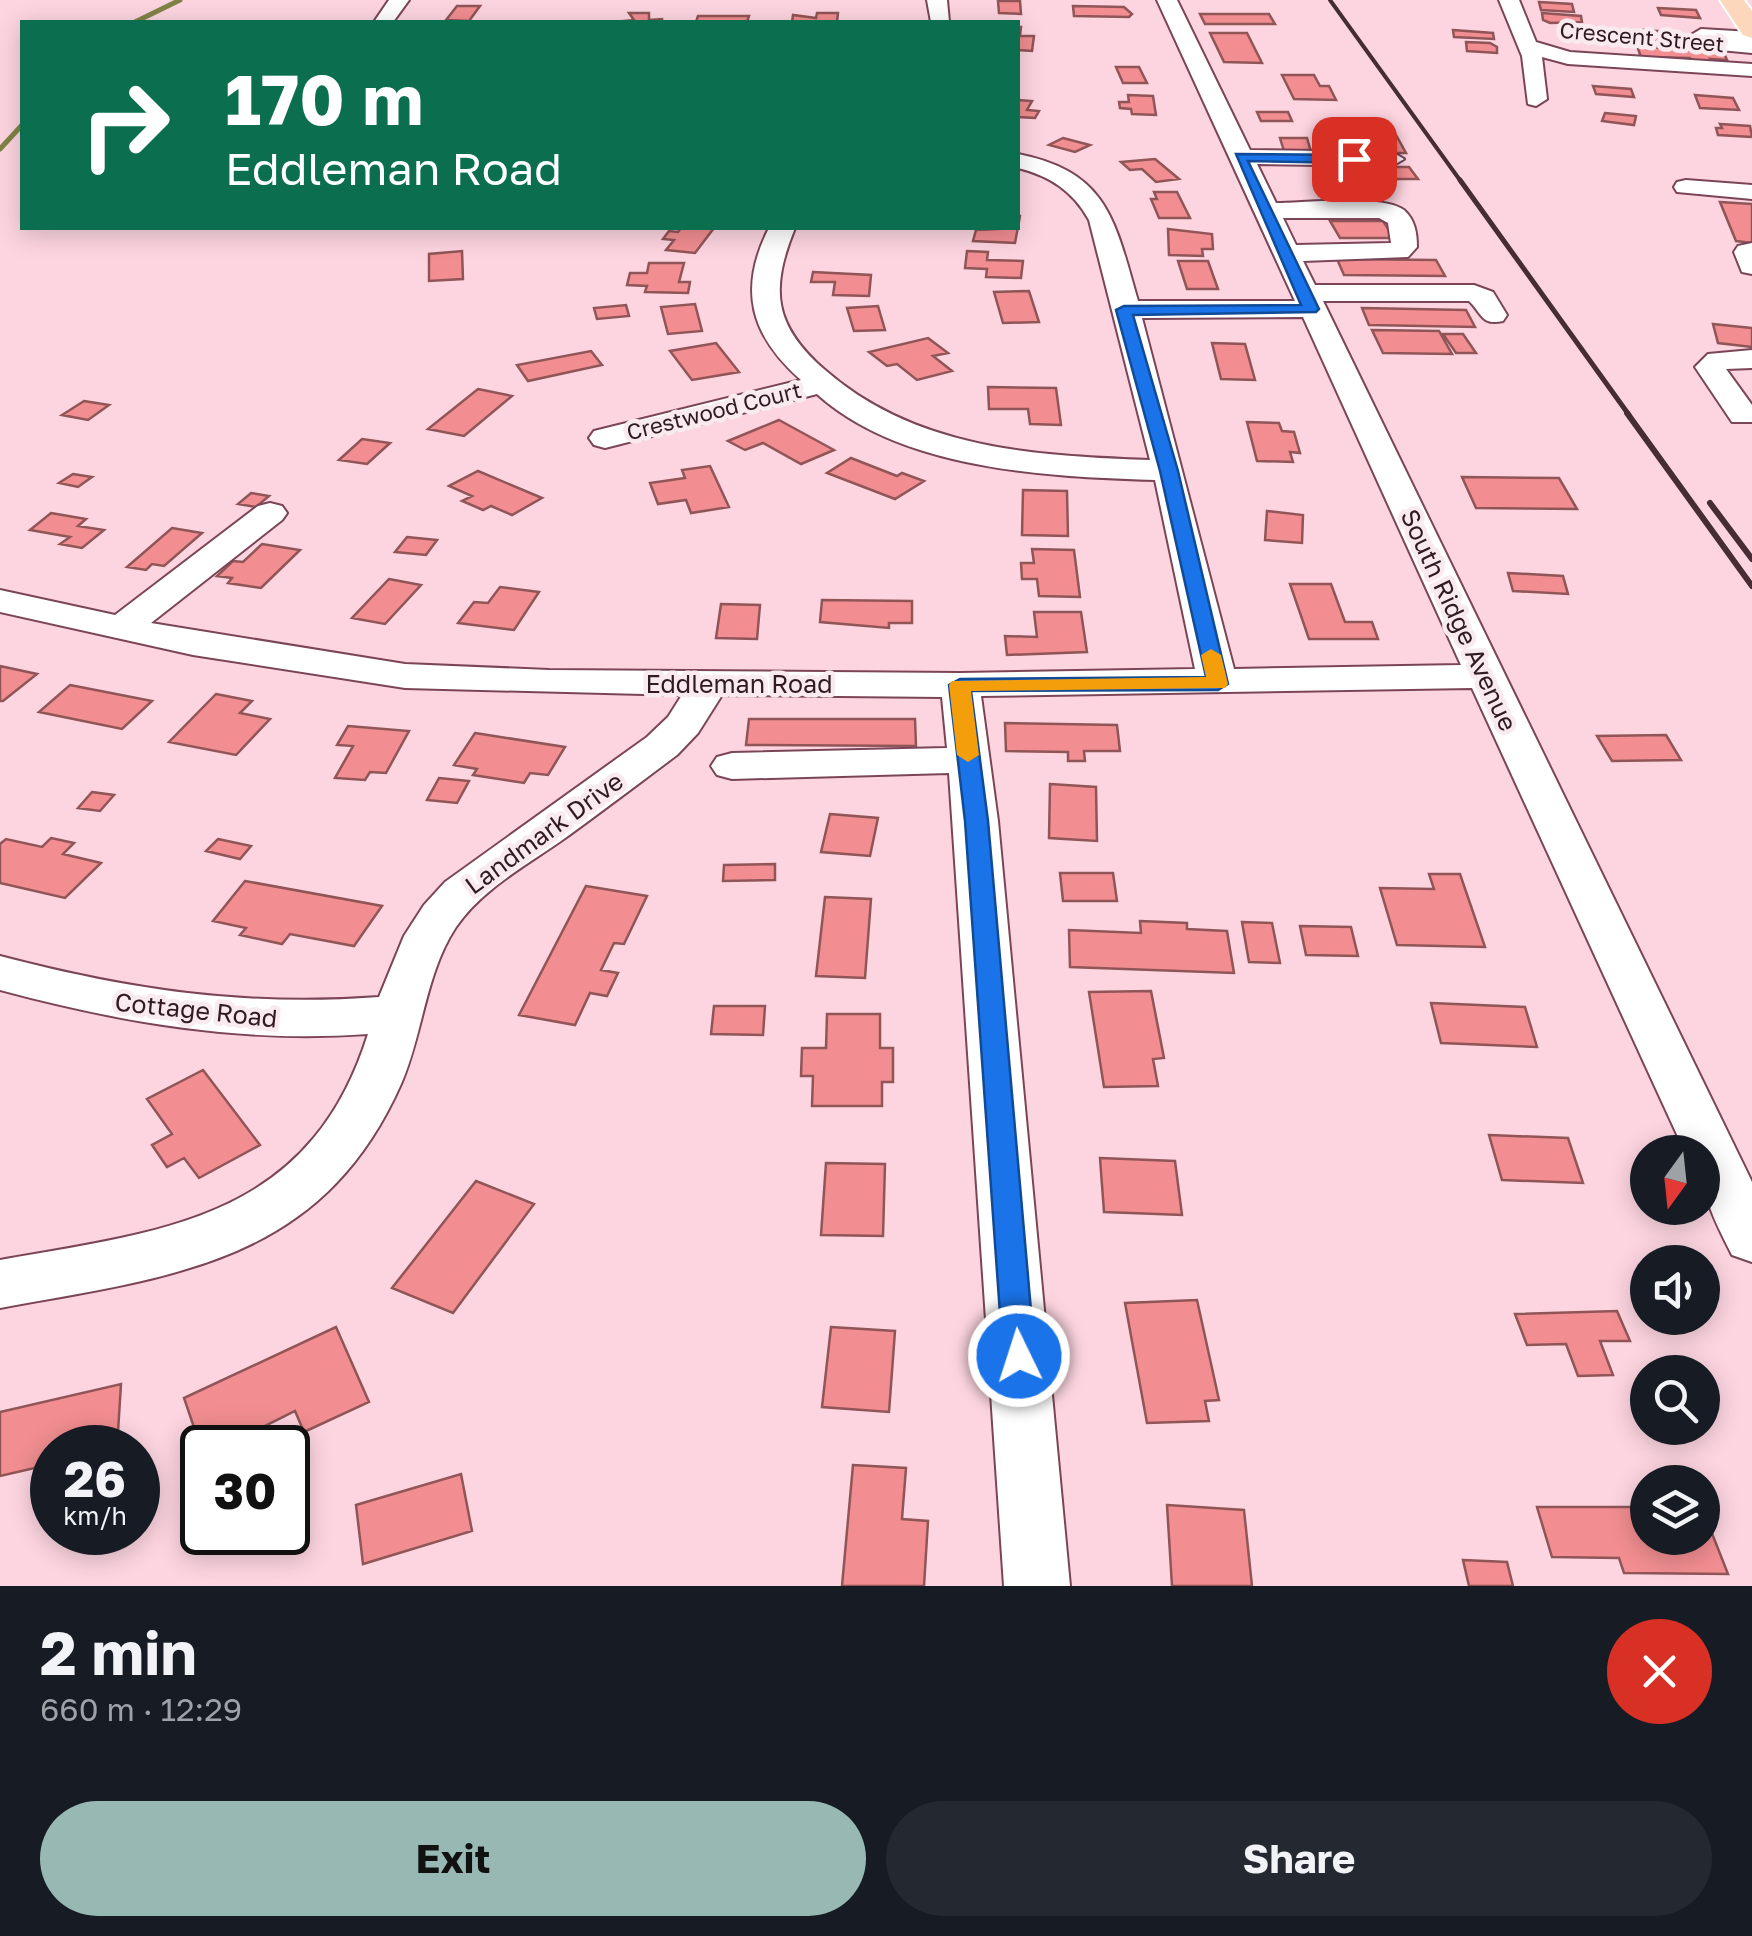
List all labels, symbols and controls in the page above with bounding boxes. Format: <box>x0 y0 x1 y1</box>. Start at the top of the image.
street label: Crescent Street <box>1559 16 1726 57</box>
text: 170 m <box>225 56 423 140</box>
icon: right <box>60 60 190 190</box>
pin <box>1312 117 1397 202</box>
icon: arrive <box>1327 132 1382 187</box>
text: Eddleman Road <box>225 141 562 195</box>
street label: Crestwood Court <box>624 376 804 445</box>
street label: South Ridge Avenue <box>1394 504 1524 736</box>
street label: Eddleman Road <box>645 668 833 699</box>
street label: Landmark Drive <box>459 765 629 900</box>
street label: Cottage Road <box>113 986 279 1033</box>
north arrow <box>1630 1135 1720 1225</box>
map controls <box>1630 1135 1720 1555</box>
button: sound <box>1630 1245 1720 1335</box>
position arrow <box>967 1304 1071 1408</box>
button: search <box>1630 1355 1720 1445</box>
speed limit sign: 30 <box>180 1425 310 1555</box>
text: 26 <box>64 1448 126 1508</box>
button: layers <box>1630 1465 1720 1555</box>
text: km/h <box>63 1500 127 1531</box>
text: 2 min <box>40 1616 197 1688</box>
button: close <box>1607 1619 1712 1724</box>
text: 660 m · 12:29 <box>40 1690 242 1728</box>
button: Exit <box>40 1801 866 1916</box>
button: Share <box>886 1801 1712 1916</box>

